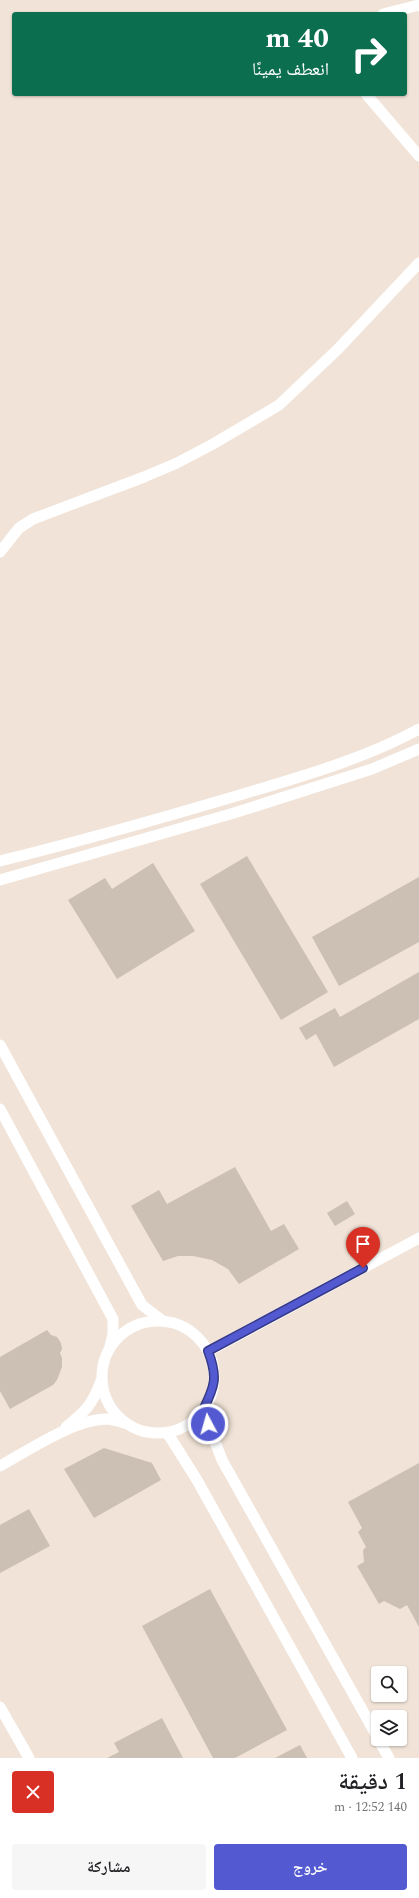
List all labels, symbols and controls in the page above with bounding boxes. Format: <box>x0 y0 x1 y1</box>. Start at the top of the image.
text: 40 m <box>265 17 329 60</box>
icon: right <box>343 28 395 80</box>
text: انعطف يمينًا <box>252 56 329 83</box>
pin <box>346 1227 380 1268</box>
icon: arrive <box>352 1233 374 1255</box>
position arrow <box>187 1403 229 1445</box>
map controls <box>371 1666 407 1746</box>
button: search <box>371 1666 407 1702</box>
button: layers <box>371 1710 407 1746</box>
text: 1 دقيقة <box>338 1764 407 1800</box>
button: close <box>12 1771 54 1813</box>
text: 140 m · 12:52 <box>334 1797 407 1817</box>
button: مشاركة <box>12 1844 206 1890</box>
button: خروج <box>214 1844 407 1890</box>

